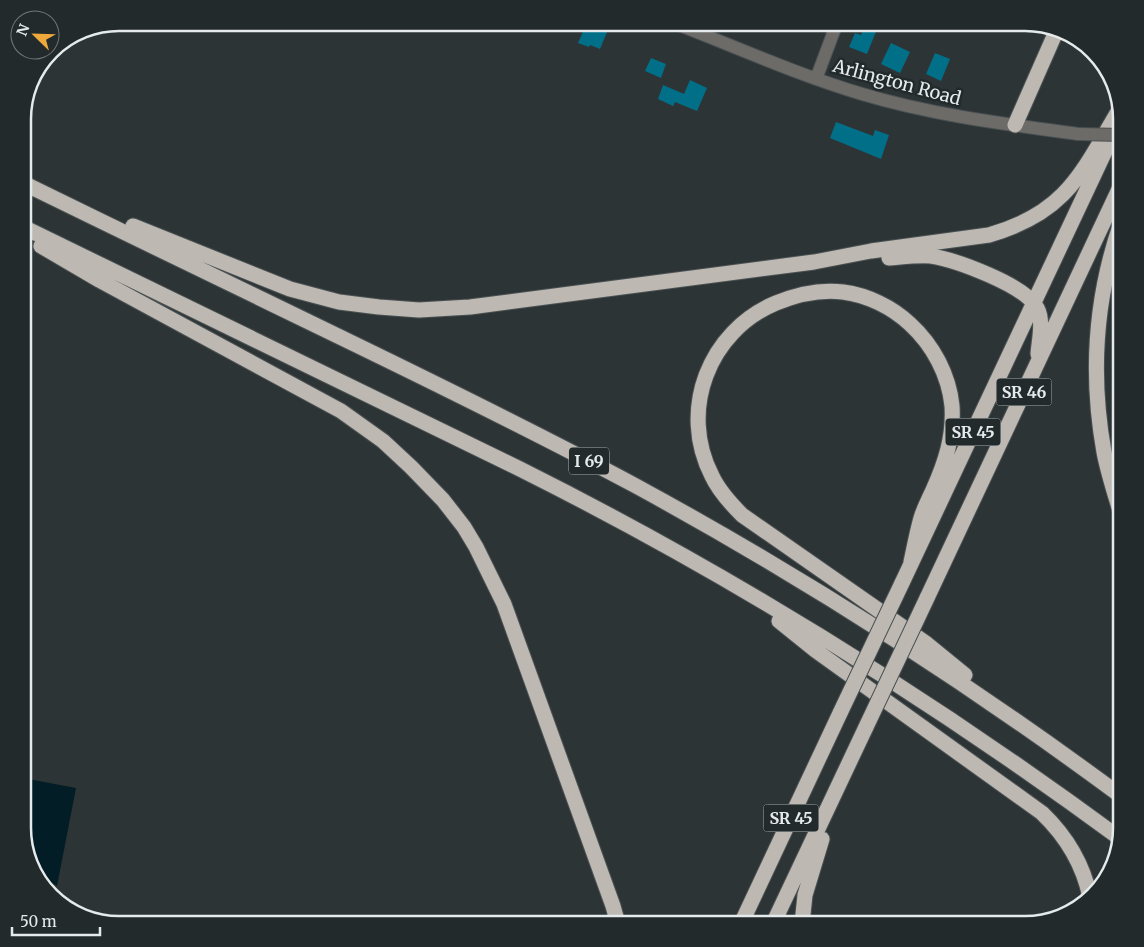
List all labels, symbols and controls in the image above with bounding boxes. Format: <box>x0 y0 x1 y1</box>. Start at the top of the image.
north arrow <box>10 10 60 60</box>
text: N <box>13 21 33 39</box>
street label: Arlington Road <box>829 54 964 110</box>
road number: SR 46 <box>996 378 1052 406</box>
road number: SR 45 <box>946 418 1000 446</box>
road number: I 69 <box>569 448 609 474</box>
road number: SR 45 <box>764 804 818 831</box>
scale bar <box>12 904 100 936</box>
text: 50 m <box>20 912 57 931</box>

